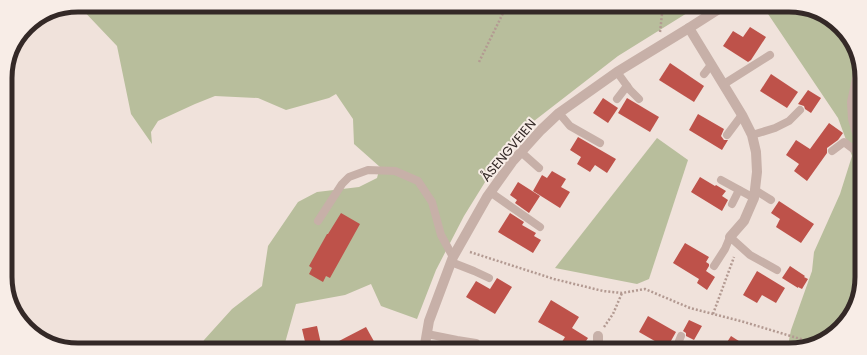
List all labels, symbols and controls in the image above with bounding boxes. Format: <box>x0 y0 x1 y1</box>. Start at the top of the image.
street label: ÅSENGVEIEN <box>476 115 540 186</box>

